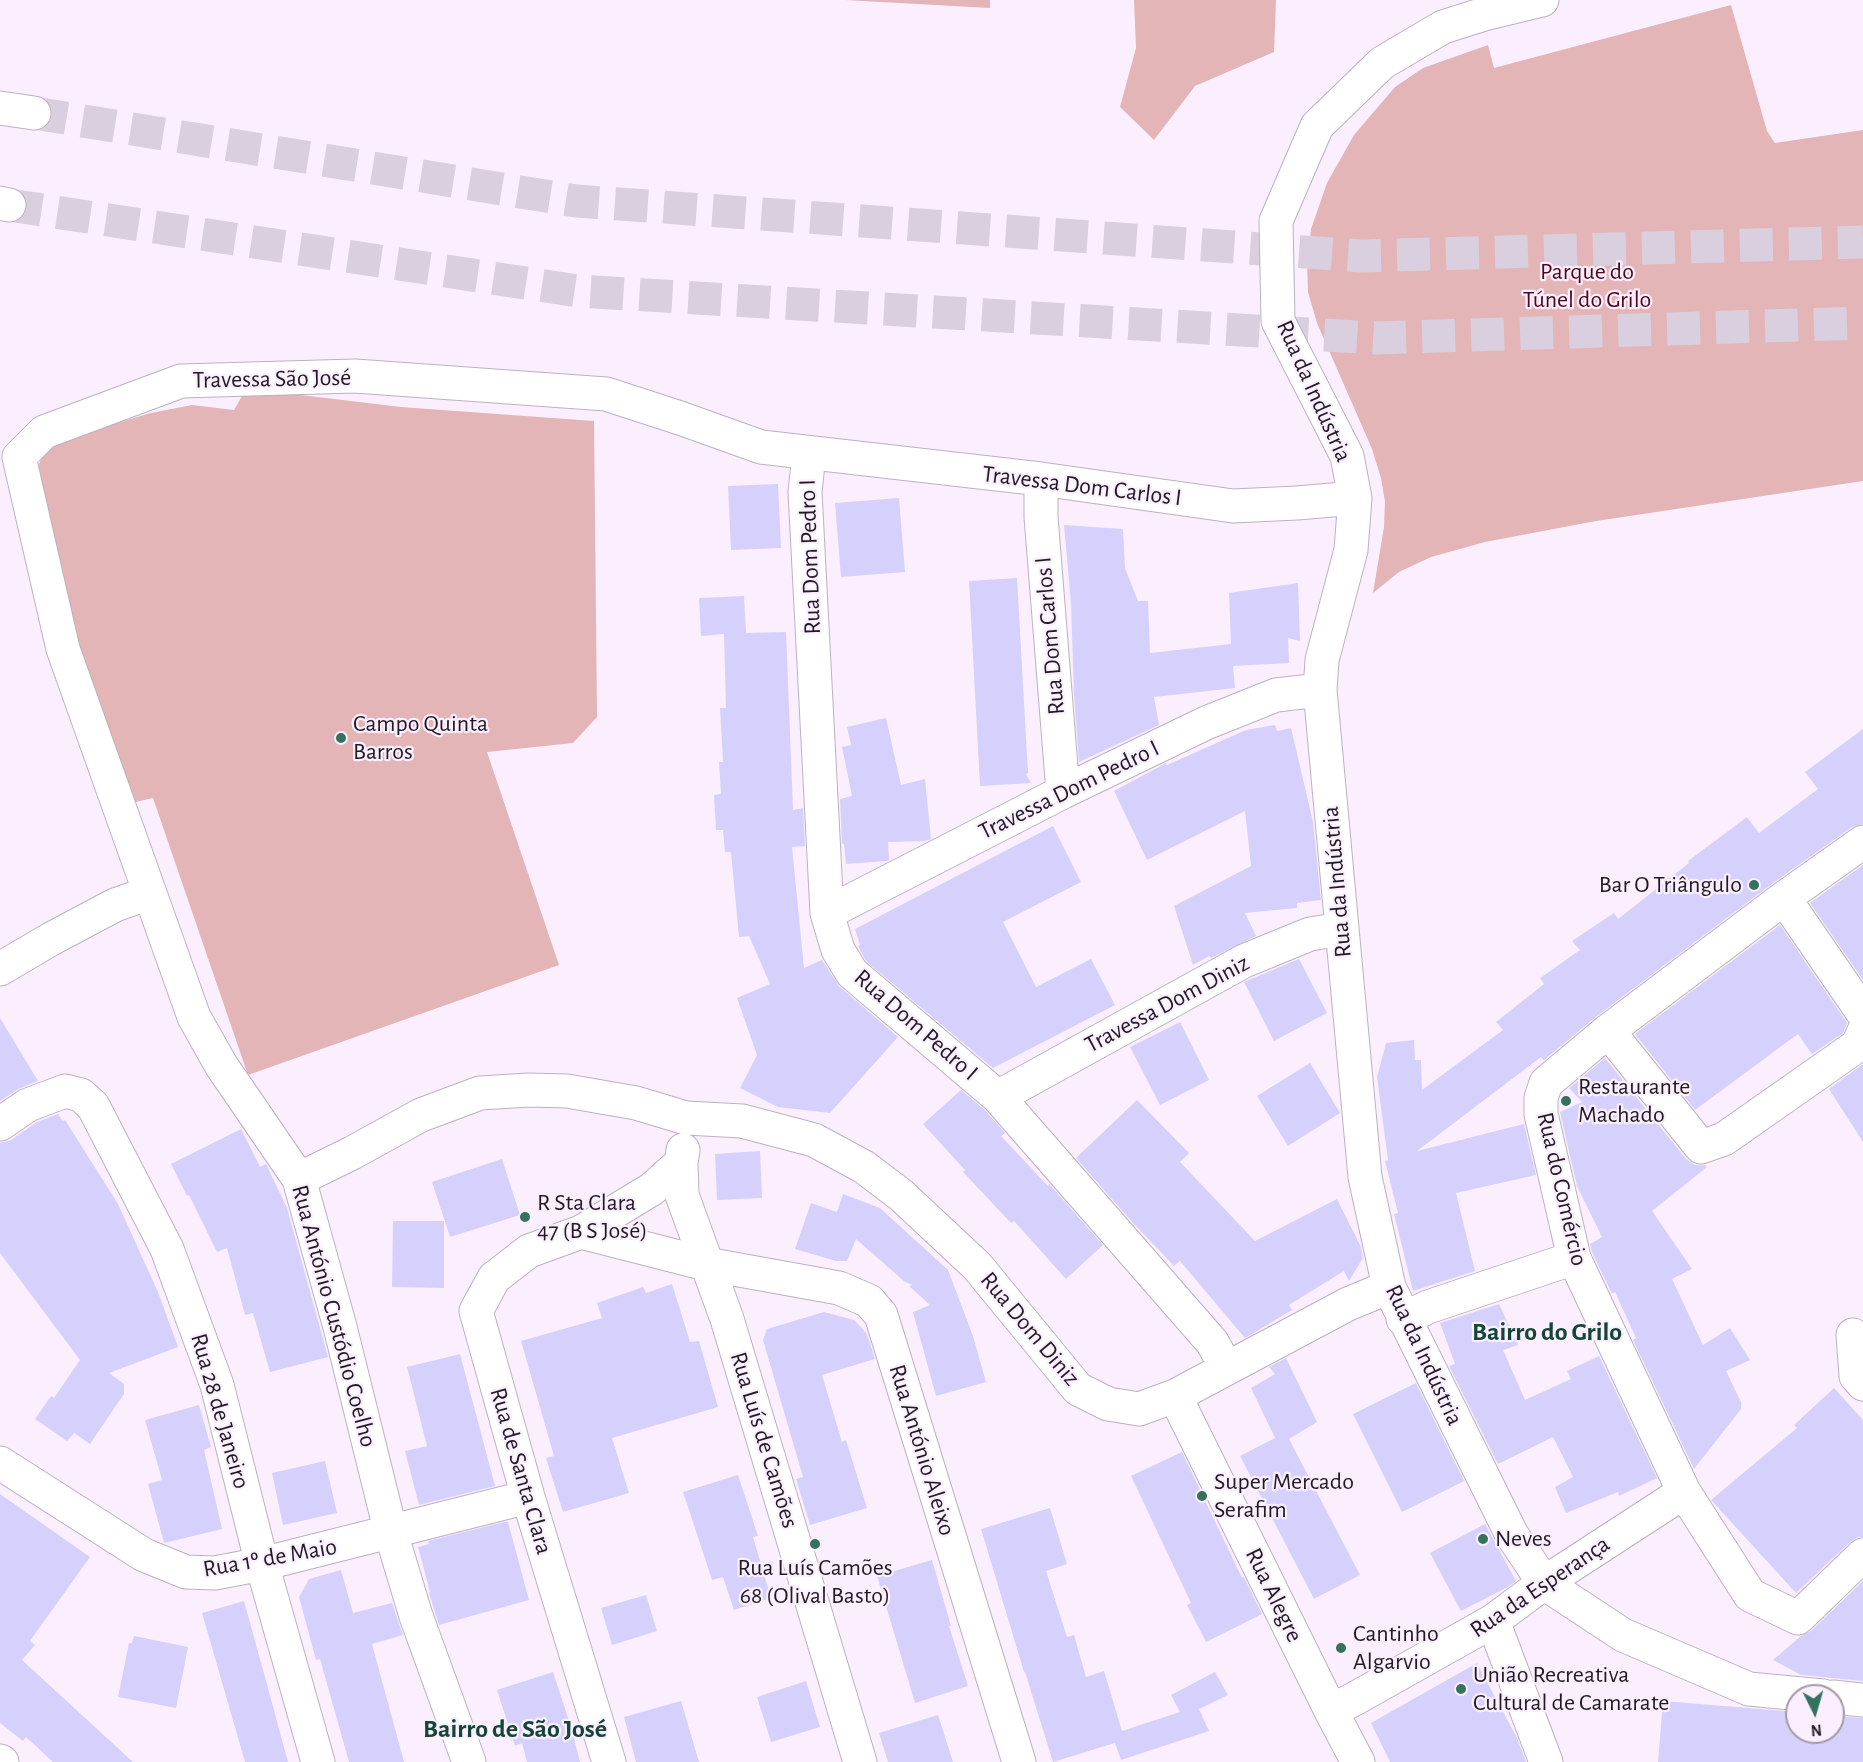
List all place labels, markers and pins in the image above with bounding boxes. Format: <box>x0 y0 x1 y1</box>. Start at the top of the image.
place label: Campo Quinta Barros <box>353 710 488 766</box>
marker: Campo Quinta Barros <box>334 731 348 745</box>
place label: Bar O Triângulo <box>1599 871 1742 899</box>
marker: Bar O Triângulo <box>1747 878 1761 892</box>
place label: Restaurante Machado <box>1578 1073 1690 1129</box>
marker: Restaurante Machado <box>1559 1094 1573 1108</box>
place label: R Sta Clara 47 (B S José) <box>537 1189 648 1245</box>
marker: R Sta Clara 47 (B S José) <box>518 1210 532 1224</box>
place label: Super Mercado Serafim <box>1214 1468 1354 1524</box>
marker: Super Mercado Serafim <box>1195 1489 1209 1503</box>
place label: Neves <box>1495 1525 1552 1553</box>
marker: Neves <box>1476 1532 1490 1546</box>
marker: Rua Luís Camões 68 (Olival Basto) <box>808 1537 822 1551</box>
place label: Rua Luís Camões 68 (Olival Basto) <box>737 1554 893 1610</box>
place label: Cantinho Algarvio <box>1353 1620 1439 1676</box>
marker: Cantinho Algarvio <box>1334 1641 1348 1655</box>
place label: União Recreativa Cultural de Camarate <box>1473 1661 1669 1717</box>
marker: União Recreativa Cultural de Camarate <box>1454 1682 1468 1696</box>

